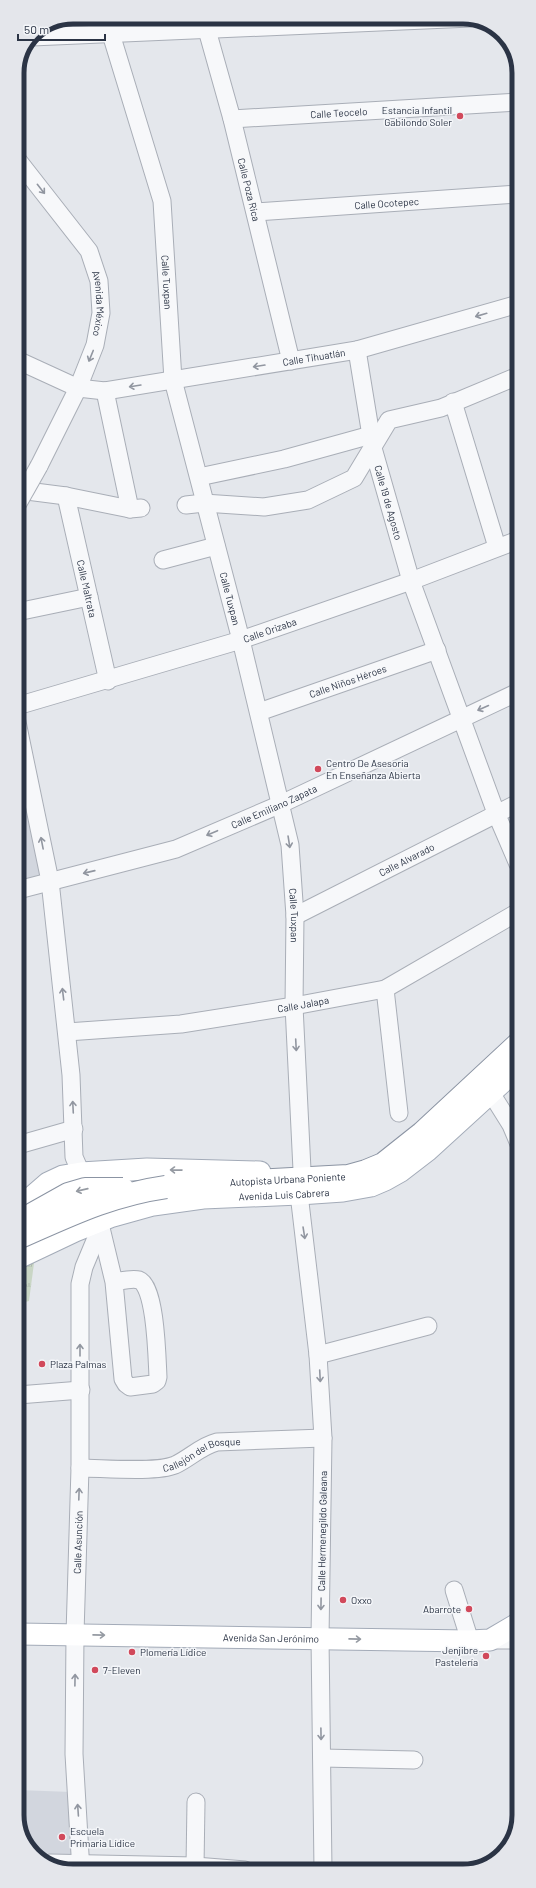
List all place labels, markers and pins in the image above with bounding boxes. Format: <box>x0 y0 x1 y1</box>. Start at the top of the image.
place label: Estancia Infantil Gabilondo Soler <box>382 104 452 128</box>
marker: Estancia Infantil Gabilondo Soler <box>455 111 465 121</box>
place label: Centro De Asesoria En Enseñanza Abierta <box>326 757 420 781</box>
marker: Centro De Asesoria En Enseñanza Abierta <box>313 764 323 774</box>
place label: Plaza Palmas <box>50 1358 107 1370</box>
marker: Plaza Palmas <box>37 1359 47 1369</box>
place label: Oxxo <box>351 1594 372 1606</box>
marker: Oxxo <box>338 1595 348 1605</box>
place label: Abarrote <box>423 1603 461 1615</box>
marker: Abarrote <box>464 1604 474 1614</box>
place label: Jenjibre Pastelería <box>435 1644 478 1668</box>
place label: Plomería Lídice <box>140 1646 206 1658</box>
marker: Plomería Lídice <box>127 1647 137 1657</box>
marker: Jenjibre Pastelería <box>481 1651 491 1661</box>
place label: 7-Eleven <box>103 1664 141 1676</box>
marker: 7-Eleven <box>90 1665 100 1675</box>
place label: Escuela Primaria Lídice <box>70 1825 135 1849</box>
marker: Escuela Primaria Lídice <box>57 1832 67 1842</box>

